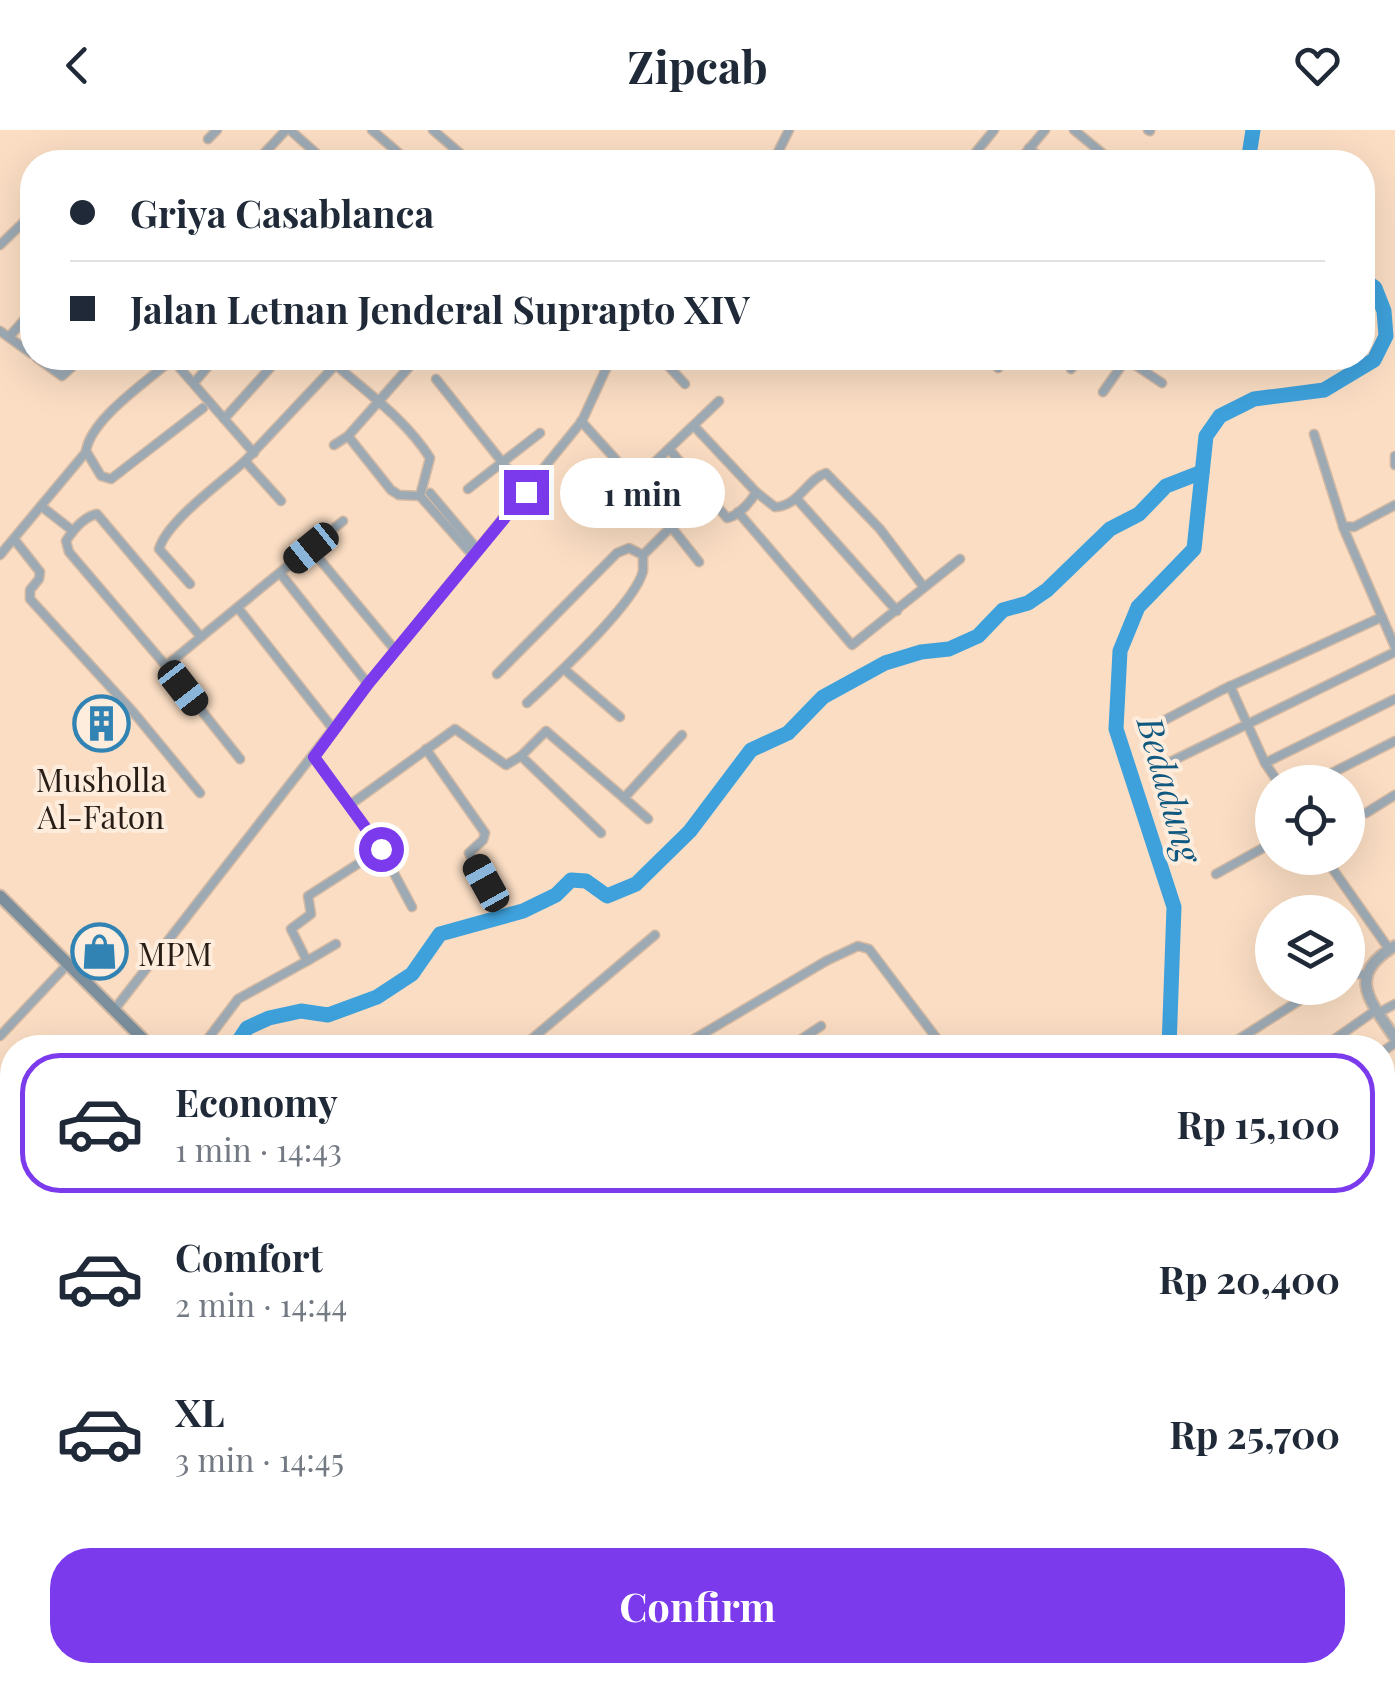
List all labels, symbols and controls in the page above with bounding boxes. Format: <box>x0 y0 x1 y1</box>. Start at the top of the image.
text: Zipcab <box>627 35 768 95</box>
icon: back <box>50 38 105 93</box>
icon: heart <box>1290 38 1345 93</box>
text: Griya Casablanca <box>130 187 434 238</box>
text: Jalan Letnan Jenderal Suprapto XIV <box>130 283 750 334</box>
callout: 1 min <box>561 457 726 527</box>
route end <box>504 470 549 515</box>
text: 1 min <box>603 471 682 514</box>
car <box>278 517 344 579</box>
car <box>153 655 213 721</box>
building icon: Musholla Al-Faton <box>71 694 131 754</box>
water label: Bedadung <box>1127 709 1215 869</box>
place label: Musholla Al-Faton <box>36 757 166 837</box>
map controls <box>1255 765 1365 1005</box>
button: locate <box>1255 765 1365 875</box>
route start <box>359 827 404 872</box>
car <box>458 849 514 917</box>
button: layers <box>1255 895 1365 1005</box>
shop icon: MPM <box>69 922 129 982</box>
place label: MPM <box>138 931 212 974</box>
text: Economy <box>175 1076 338 1127</box>
icon: car <box>55 1078 145 1168</box>
text: Rp 15,100 <box>1177 1098 1340 1149</box>
text: 1 min · 14:43 <box>175 1127 342 1170</box>
text: Comfort <box>175 1231 323 1282</box>
icon: car <box>55 1233 145 1323</box>
text: Rp 20,400 <box>1159 1253 1340 1304</box>
text: 2 min · 14:44 <box>175 1282 347 1325</box>
text: XL <box>175 1386 224 1437</box>
icon: car <box>55 1388 145 1478</box>
text: Rp 25,700 <box>1169 1408 1340 1459</box>
text: 3 min · 14:45 <box>175 1437 344 1480</box>
button: Confirm <box>50 1548 1345 1663</box>

